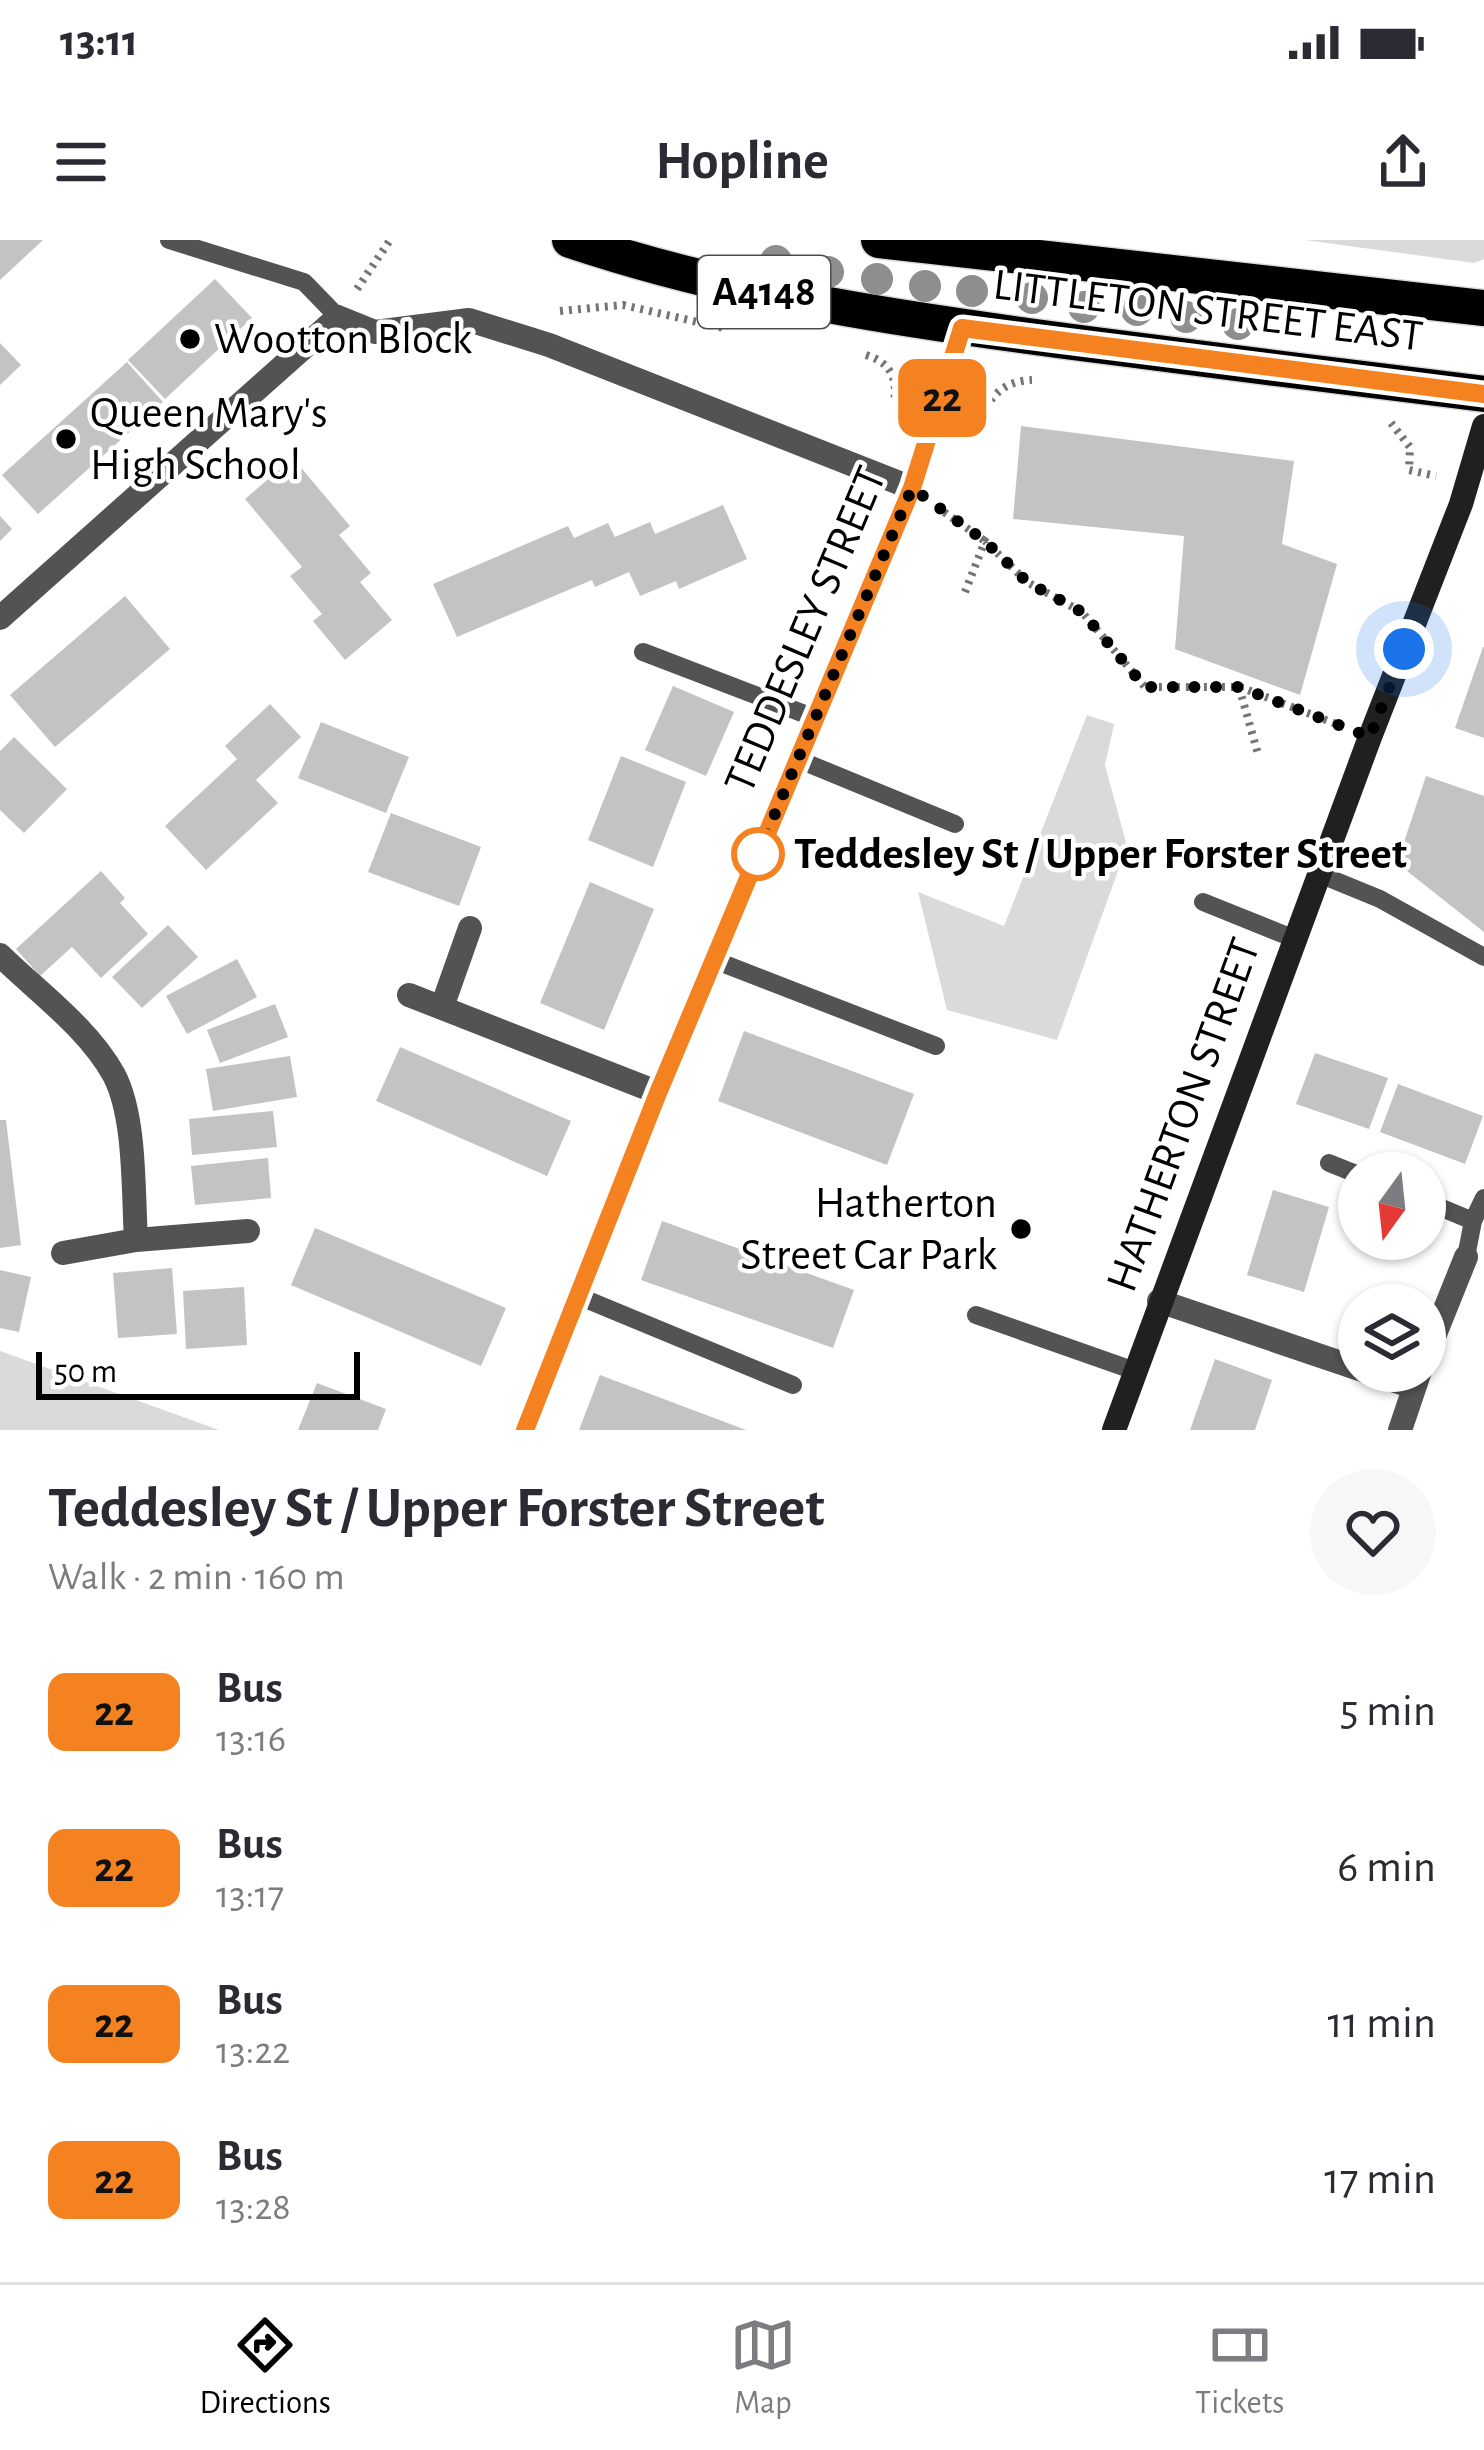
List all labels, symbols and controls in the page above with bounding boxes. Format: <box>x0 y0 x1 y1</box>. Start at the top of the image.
text: 13:11 <box>60 19 138 64</box>
icon: menu <box>48 129 114 195</box>
icon: share <box>1370 129 1436 195</box>
text: Hopline <box>655 135 829 189</box>
road number: A4148 <box>698 256 830 328</box>
street label: LITTLETON STREET EAST <box>991 262 1425 360</box>
place label: Wootton Block <box>214 317 472 362</box>
marker: Wootton Block <box>177 326 203 352</box>
line badge: 22 <box>888 359 996 437</box>
text: 22 <box>922 377 962 419</box>
place label: Queen Mary's High School <box>90 391 328 488</box>
marker: Queen Mary's High School <box>53 426 79 452</box>
street label: TEDDESLEY STREET <box>717 460 895 800</box>
your location <box>1374 619 1434 679</box>
marker: Teddesley St / Upper Forster Street <box>733 829 783 879</box>
place label: Teddesley St / Upper Forster Street <box>794 832 1407 877</box>
street label: HATHERTON STREET <box>1099 932 1269 1298</box>
north arrow <box>1338 1152 1446 1260</box>
map controls <box>1338 1152 1446 1392</box>
place label: Hatherton Street Car Park <box>740 1181 997 1278</box>
marker: Hatherton Street Car Park <box>1008 1216 1034 1242</box>
button: layers <box>1338 1284 1446 1392</box>
scale bar <box>36 1346 360 1399</box>
text: 50 m <box>54 1356 117 1389</box>
button: heart <box>1310 1469 1436 1595</box>
text: Teddesley St / Upper Forster Street <box>48 1480 824 1537</box>
text: Walk · 2 min · 160 m <box>48 1558 345 1597</box>
text: Bus <box>216 1666 283 1711</box>
text: 5 min <box>1340 1689 1436 1734</box>
text: 22 <box>94 1691 134 1733</box>
text: 13:16 <box>216 1720 286 1759</box>
text: Bus <box>216 1822 283 1867</box>
text: 6 min <box>1337 1845 1436 1890</box>
text: 22 <box>94 1847 134 1889</box>
text: 13:17 <box>216 1876 284 1915</box>
text: Bus <box>216 1978 283 2023</box>
text: 11 min <box>1328 2001 1436 2046</box>
text: 22 <box>94 2003 134 2045</box>
text: 13:22 <box>216 2032 290 2071</box>
text: Bus <box>216 2134 283 2179</box>
text: 17 min <box>1324 2157 1436 2202</box>
text: 22 <box>94 2159 134 2201</box>
text: 13:28 <box>216 2188 291 2227</box>
tab: Directions <box>200 2312 331 2424</box>
tab: Map <box>730 2312 796 2424</box>
tab: Tickets <box>1195 2312 1284 2424</box>

